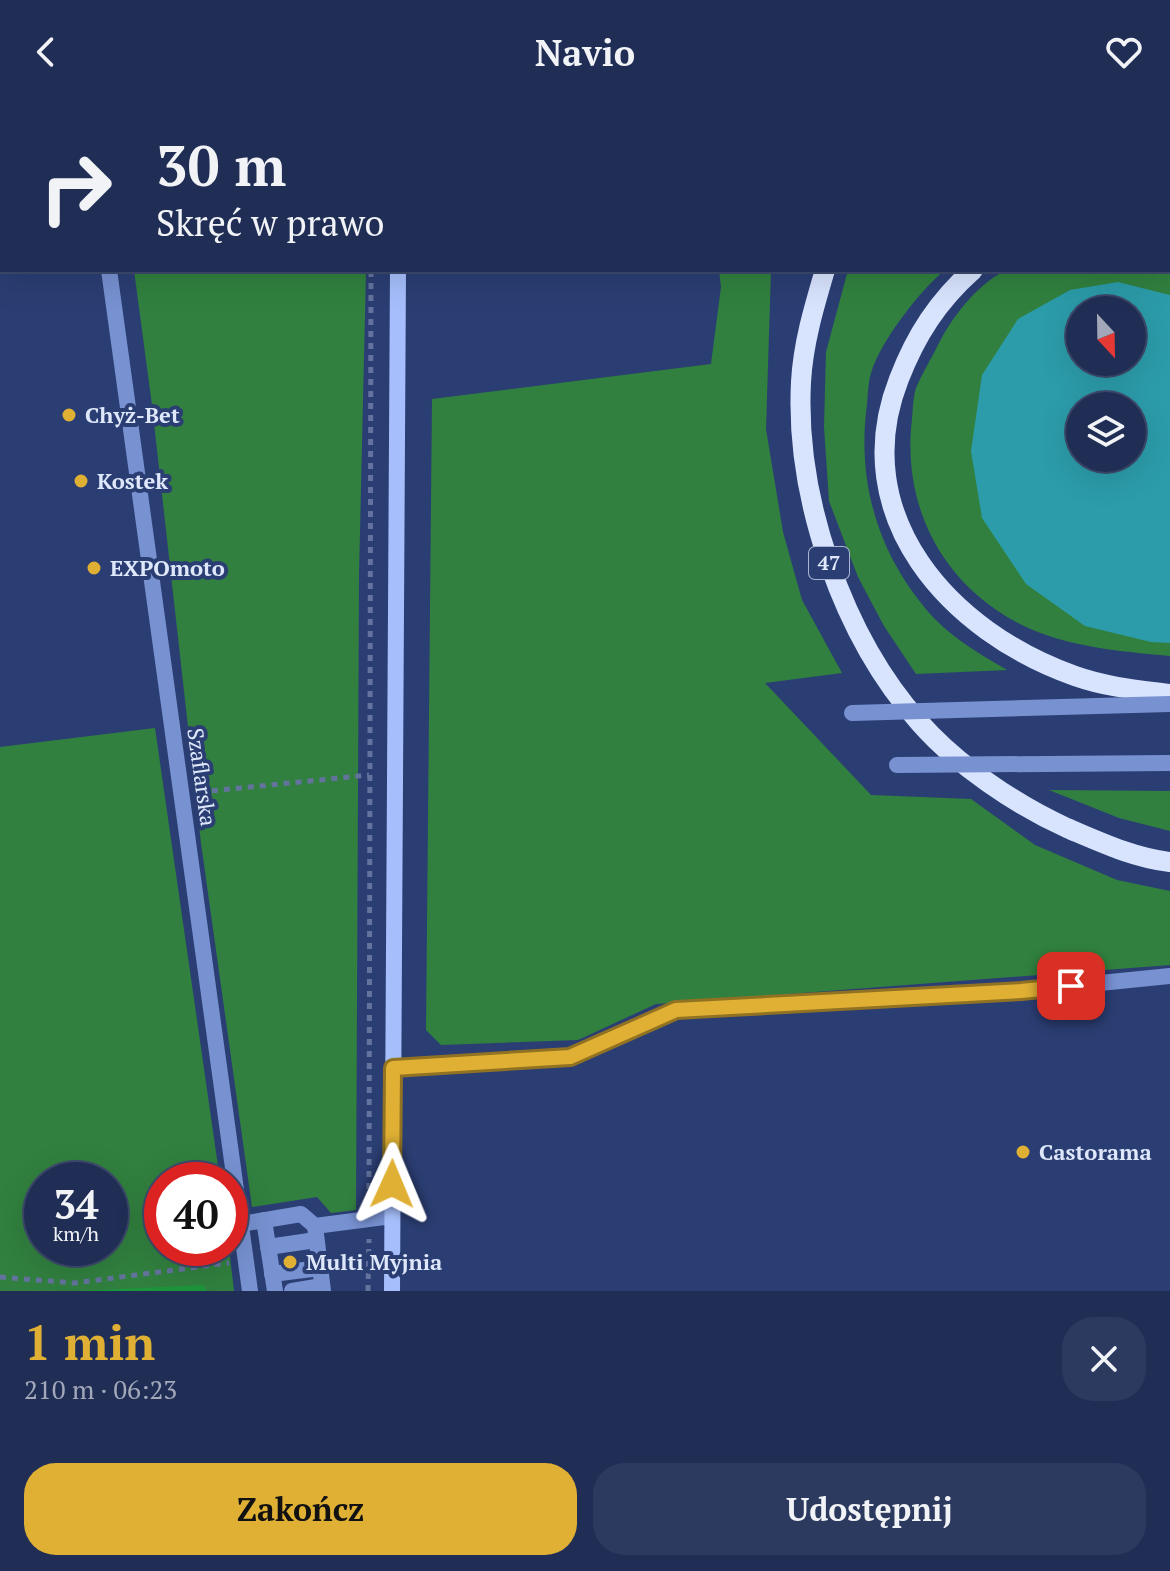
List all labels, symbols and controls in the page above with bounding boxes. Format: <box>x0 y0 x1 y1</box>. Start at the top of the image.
text: Navio <box>535 29 635 76</box>
icon: back <box>24 30 68 74</box>
icon: heart <box>1102 30 1146 74</box>
text: 30 m <box>156 128 286 202</box>
icon: right <box>24 136 128 240</box>
text: Skręć w prawo <box>156 199 384 246</box>
north arrow <box>1066 296 1146 376</box>
map controls <box>1066 296 1146 472</box>
button: layers <box>1066 392 1146 472</box>
place label: Chyż-Bet <box>85 400 180 429</box>
marker: Chyż-Bet <box>60 406 78 424</box>
place label: Kostek <box>97 466 168 495</box>
marker: Kostek <box>72 472 90 490</box>
road number: 47 <box>809 547 849 579</box>
place label: EXPOmoto <box>110 553 225 582</box>
marker: EXPOmoto <box>85 559 103 577</box>
street label: Szaflarska <box>181 726 224 828</box>
pin <box>1037 952 1105 1020</box>
icon: arrive <box>1049 964 1093 1008</box>
place label: Castorama <box>1039 1137 1152 1166</box>
position arrow <box>350 1142 434 1226</box>
marker: Castorama <box>1014 1143 1032 1161</box>
speed limit sign: 40 <box>144 1162 248 1266</box>
text: 34 <box>53 1177 99 1230</box>
text: km/h <box>53 1220 99 1247</box>
place label: Multi Myjnia <box>306 1247 442 1276</box>
marker: Multi Myjnia <box>281 1253 299 1271</box>
text: 1 min <box>24 1310 155 1374</box>
button: close <box>1062 1317 1146 1401</box>
text: 210 m · 06:23 <box>24 1372 177 1406</box>
button: Zakończ <box>24 1463 577 1555</box>
button: Udostępnij <box>593 1463 1146 1555</box>

